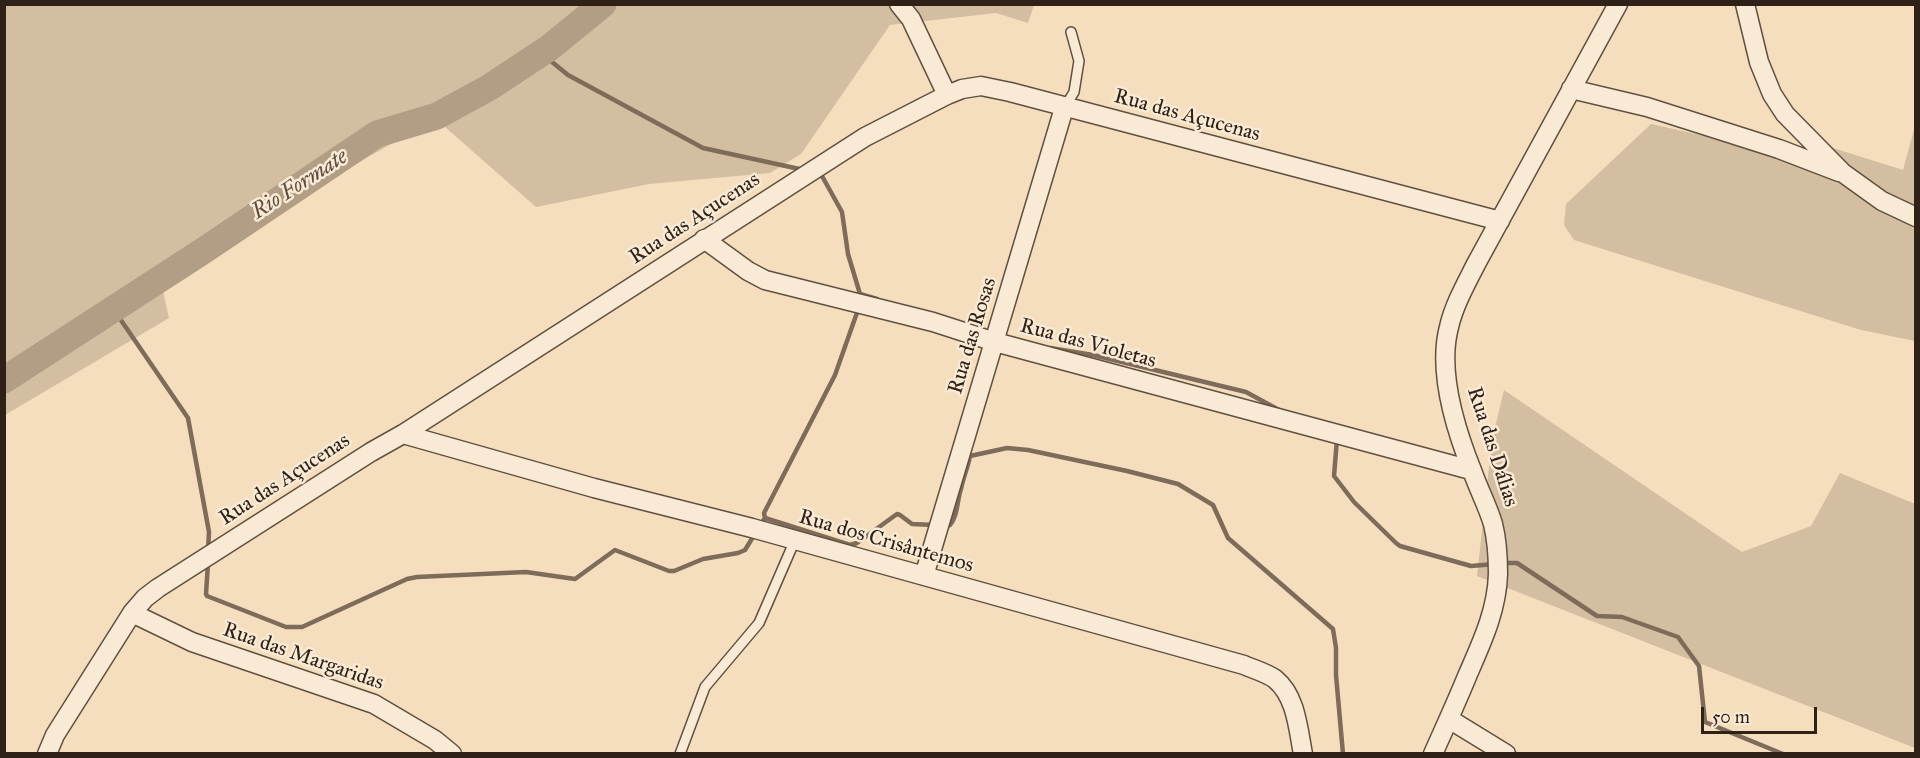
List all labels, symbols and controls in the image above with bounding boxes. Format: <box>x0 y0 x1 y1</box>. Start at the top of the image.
street label: Rua das Açucenas <box>1111 84 1263 148</box>
water label: Rio Formate <box>247 144 353 226</box>
street label: Rua das Açucenas <box>625 167 765 271</box>
street label: Rua das Rosas <box>943 275 1003 397</box>
street label: Rua das Violetas <box>1017 314 1159 374</box>
street label: Rua das Dálias <box>1461 384 1523 510</box>
street label: Rua das Açucenas <box>215 428 355 532</box>
street label: Rua dos Crisântemos <box>796 505 976 579</box>
street label: Rua das Margaridas <box>219 618 387 696</box>
scale bar <box>1704 695 1820 733</box>
text: 50 m <box>1712 706 1750 728</box>

